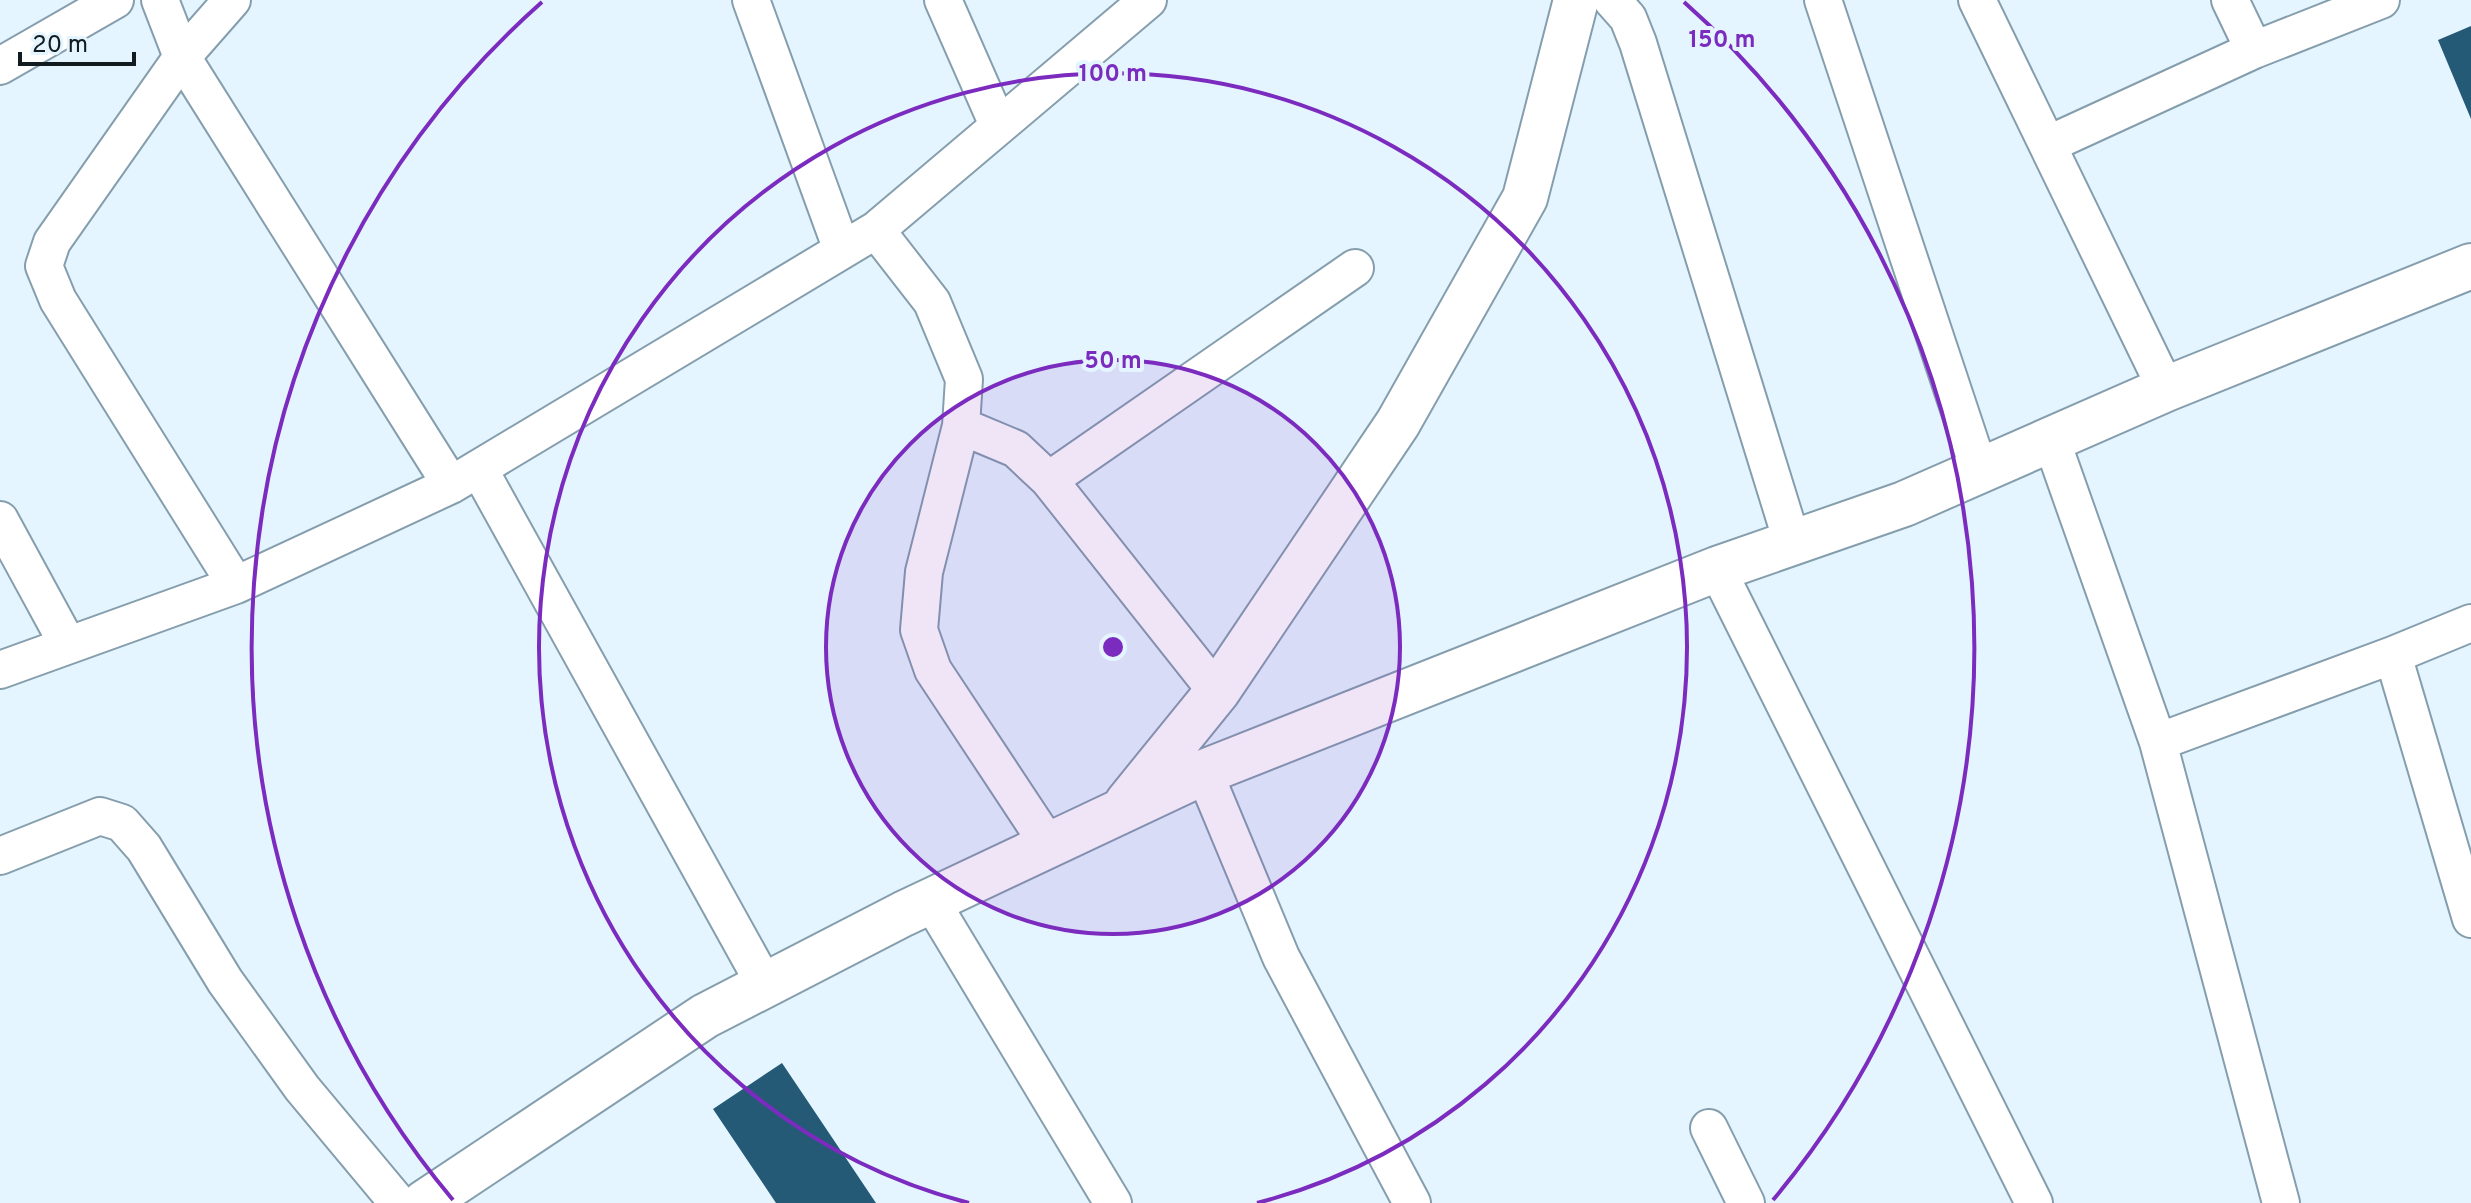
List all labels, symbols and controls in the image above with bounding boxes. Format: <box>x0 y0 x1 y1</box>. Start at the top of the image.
scale bar <box>20 16 134 66</box>
text: 150 m <box>1688 26 1756 56</box>
text: 20 m <box>32 31 88 61</box>
text: 100 m <box>1079 60 1147 90</box>
text: 50 m <box>1084 347 1142 377</box>
centre of rings <box>1099 633 1127 661</box>

